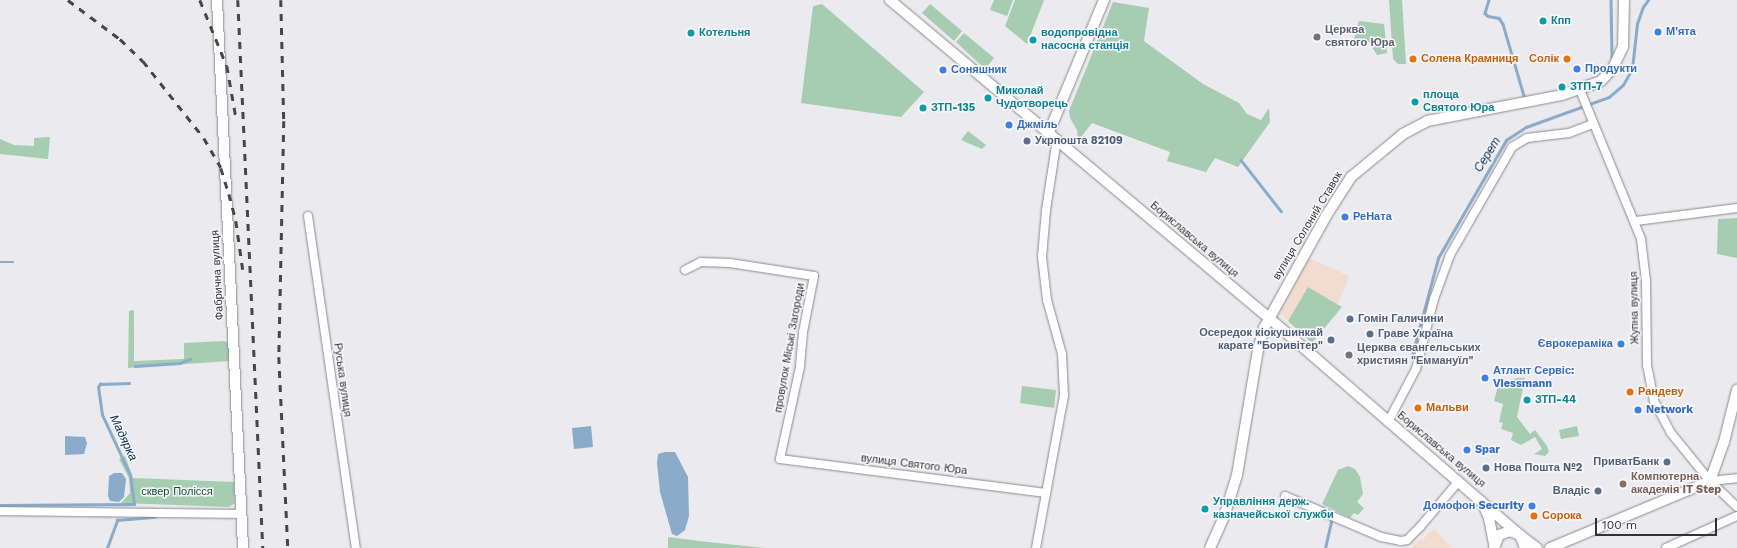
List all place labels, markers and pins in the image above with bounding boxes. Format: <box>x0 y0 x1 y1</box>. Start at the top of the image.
place label: Кпп <box>1551 14 1571 28</box>
marker: Кпп <box>1538 16 1548 26</box>
place label: Церква святого Юра <box>1325 24 1395 50</box>
place label: М'ята <box>1666 25 1696 39</box>
place label: Котельня <box>699 26 750 40</box>
place label: водопровідна насосна станція <box>1041 27 1129 53</box>
marker: М'ята <box>1653 27 1663 37</box>
marker: Котельня <box>686 28 696 38</box>
marker: Церква святого Юра <box>1312 32 1322 42</box>
marker: водопровідна насосна станція <box>1028 35 1038 45</box>
place label: Солена Крамниця <box>1421 52 1519 66</box>
place label: Солік <box>1529 52 1559 66</box>
marker: Солена Крамниця <box>1408 54 1418 64</box>
marker: Солік <box>1562 54 1572 64</box>
place label: Продукти <box>1585 62 1637 76</box>
place label: Соняшник <box>951 63 1007 77</box>
marker: Продукти <box>1572 64 1582 74</box>
marker: Соняшник <box>938 65 948 75</box>
place label: ЗТП-7 <box>1570 80 1602 94</box>
marker: ЗТП-7 <box>1557 82 1567 92</box>
place label: Миколай Чудотворець <box>996 85 1068 111</box>
place label: площа Святого Юра <box>1423 89 1494 115</box>
marker: Миколай Чудотворець <box>983 93 993 103</box>
marker: площа Святого Юра <box>1410 97 1420 107</box>
place label: ЗТП-135 <box>931 101 975 115</box>
marker: ЗТП-135 <box>918 103 928 113</box>
place label: Джміль <box>1017 118 1058 132</box>
marker: Джміль <box>1004 120 1014 130</box>
place label: Укрпошта 82109 <box>1035 134 1123 148</box>
marker: Укрпошта 82109 <box>1022 136 1032 146</box>
place label: РеНата <box>1353 210 1392 224</box>
marker: РеНата <box>1340 212 1350 222</box>
place label: Гомін Галичини <box>1358 312 1444 326</box>
marker: Гомін Галичини <box>1345 314 1355 324</box>
place label: Осередок кіокушинкай карате "Боривітер" <box>1199 327 1323 353</box>
place label: Граве Україна <box>1378 327 1453 341</box>
marker: Граве Україна <box>1365 329 1375 339</box>
marker: Осередок кіокушинкай карате "Боривітер" <box>1326 335 1336 345</box>
place label: Єврокераміка <box>1538 337 1613 351</box>
marker: Єврокераміка <box>1616 339 1626 349</box>
place label: Церква євангельських християн "Еммануїл" <box>1357 342 1481 368</box>
marker: Церква євангельських християн "Еммануїл" <box>1344 350 1354 360</box>
place label: Атлант Сервіс: Viessmann <box>1493 365 1574 391</box>
marker: Атлант Сервіс: Viessmann <box>1480 373 1490 383</box>
place label: Рандеву <box>1638 385 1684 399</box>
marker: Рандеву <box>1625 387 1635 397</box>
place label: ЗТП-44 <box>1535 393 1576 407</box>
marker: ЗТП-44 <box>1522 395 1532 405</box>
place label: Мальви <box>1426 401 1469 415</box>
marker: Мальви <box>1413 403 1423 413</box>
place label: Network <box>1646 403 1693 417</box>
marker: Network <box>1633 405 1643 415</box>
place label: Spar <box>1475 443 1500 457</box>
marker: Spar <box>1462 445 1472 455</box>
place label: ПриватБанк <box>1593 455 1659 469</box>
marker: ПриватБанк <box>1662 457 1672 467</box>
place label: Нова Пошта №2 <box>1494 461 1582 475</box>
marker: Нова Пошта №2 <box>1481 463 1491 473</box>
place label: Компютерна академія IT Step <box>1631 471 1721 497</box>
marker: Компютерна академія IT Step <box>1618 479 1628 489</box>
place label: Владіс <box>1553 484 1590 498</box>
marker: Владіс <box>1593 486 1603 496</box>
place label: Управління держ. казначейської служби <box>1213 496 1334 522</box>
place label: Домофон Security <box>1423 499 1524 513</box>
marker: Домофон Security <box>1527 501 1537 511</box>
marker: Управління держ. казначейської служби <box>1200 504 1210 514</box>
place label: Сорока <box>1542 509 1582 523</box>
marker: Сорока <box>1529 511 1539 521</box>

